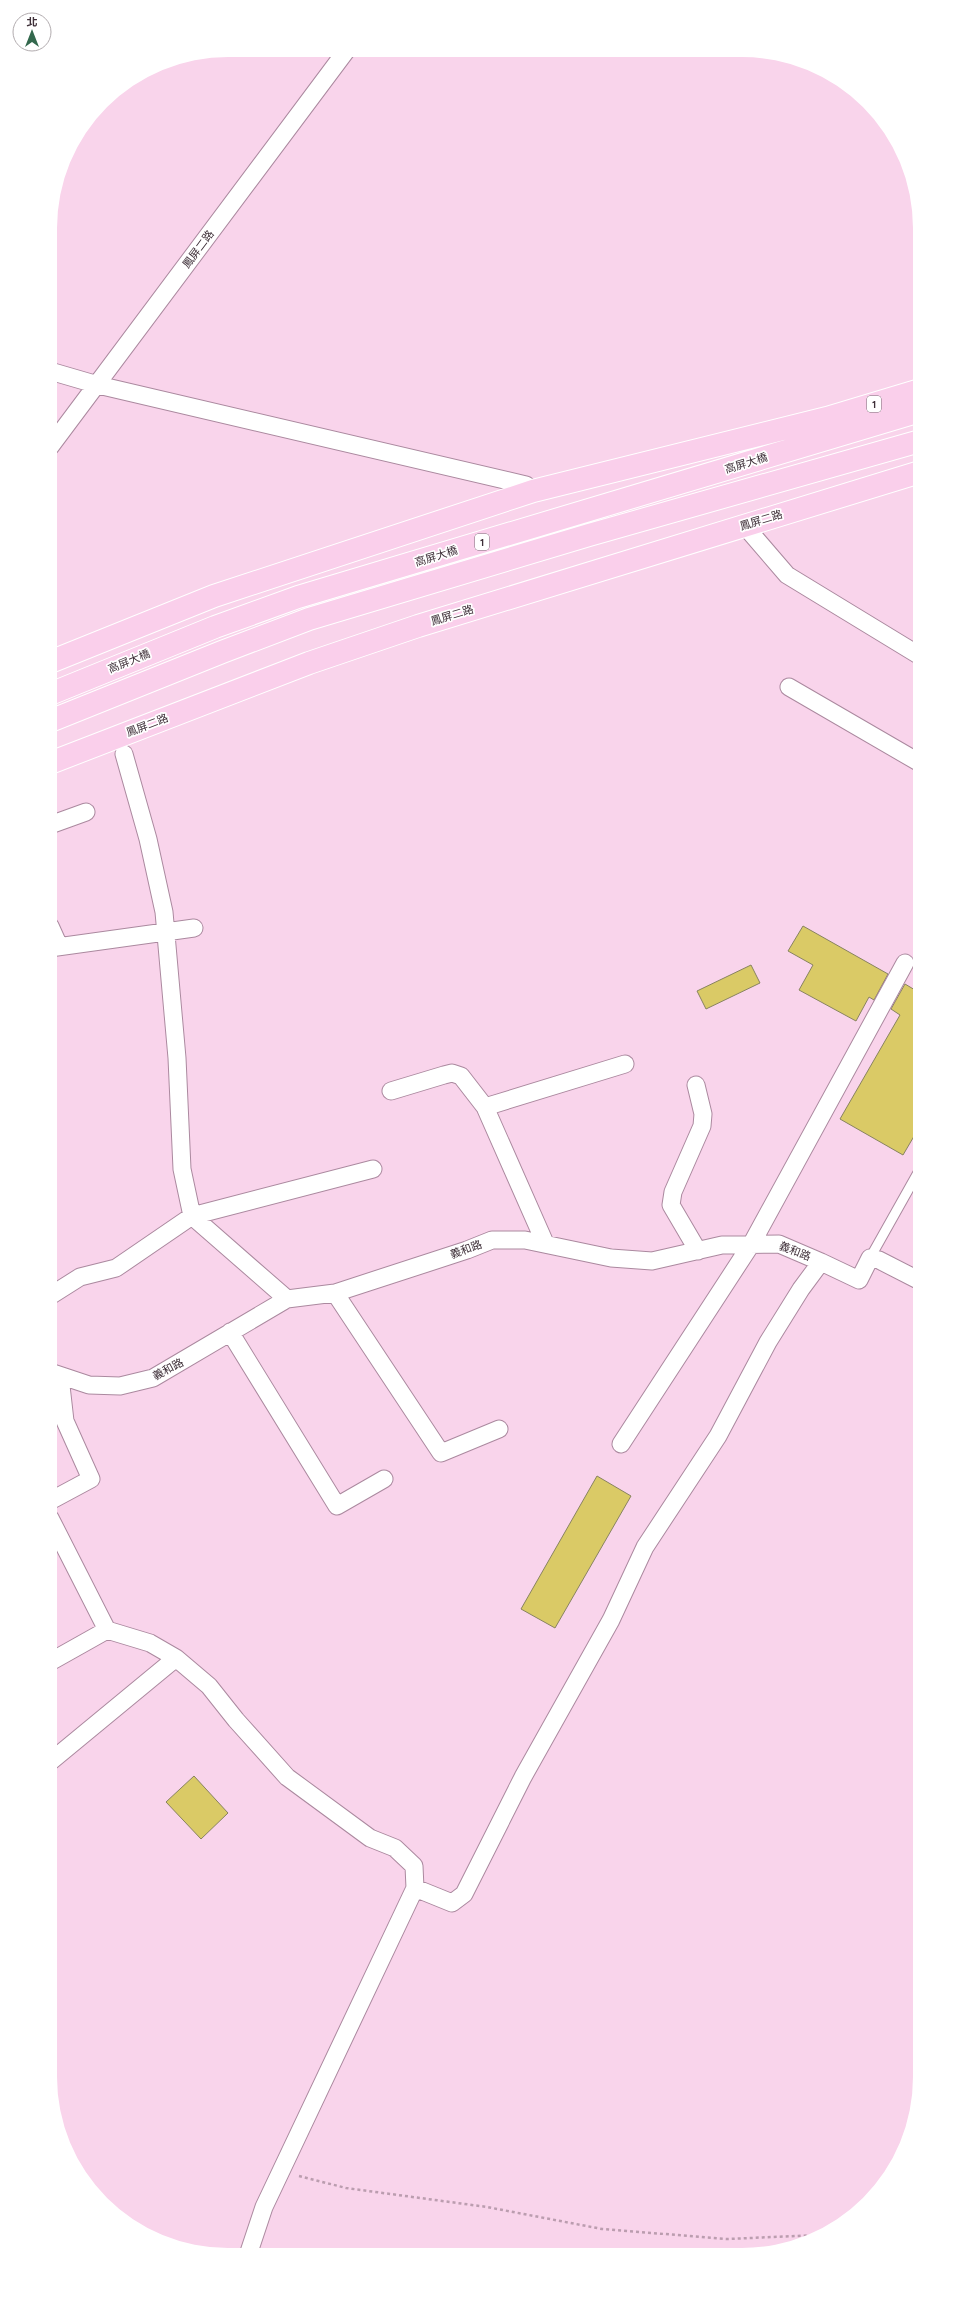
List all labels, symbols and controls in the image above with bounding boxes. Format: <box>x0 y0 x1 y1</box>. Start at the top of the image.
north arrow <box>12 12 52 52</box>
text: 北 <box>27 16 38 29</box>
street label: 鳳屏二路 <box>180 228 217 271</box>
road number: 1 <box>867 396 881 412</box>
street label: 高屏大橋 <box>723 451 769 476</box>
street label: 鳳屏二路 <box>738 508 784 533</box>
road number: 1 <box>475 534 489 550</box>
street label: 高屏大橋 <box>413 544 459 569</box>
street label: 鳳屏二路 <box>429 603 475 628</box>
street label: 高屏大橋 <box>106 647 152 676</box>
street label: 鳳屏二路 <box>124 712 170 739</box>
street label: 義和路 <box>448 1238 484 1261</box>
street label: 義和路 <box>777 1239 813 1263</box>
street label: 義和路 <box>151 1356 186 1383</box>

